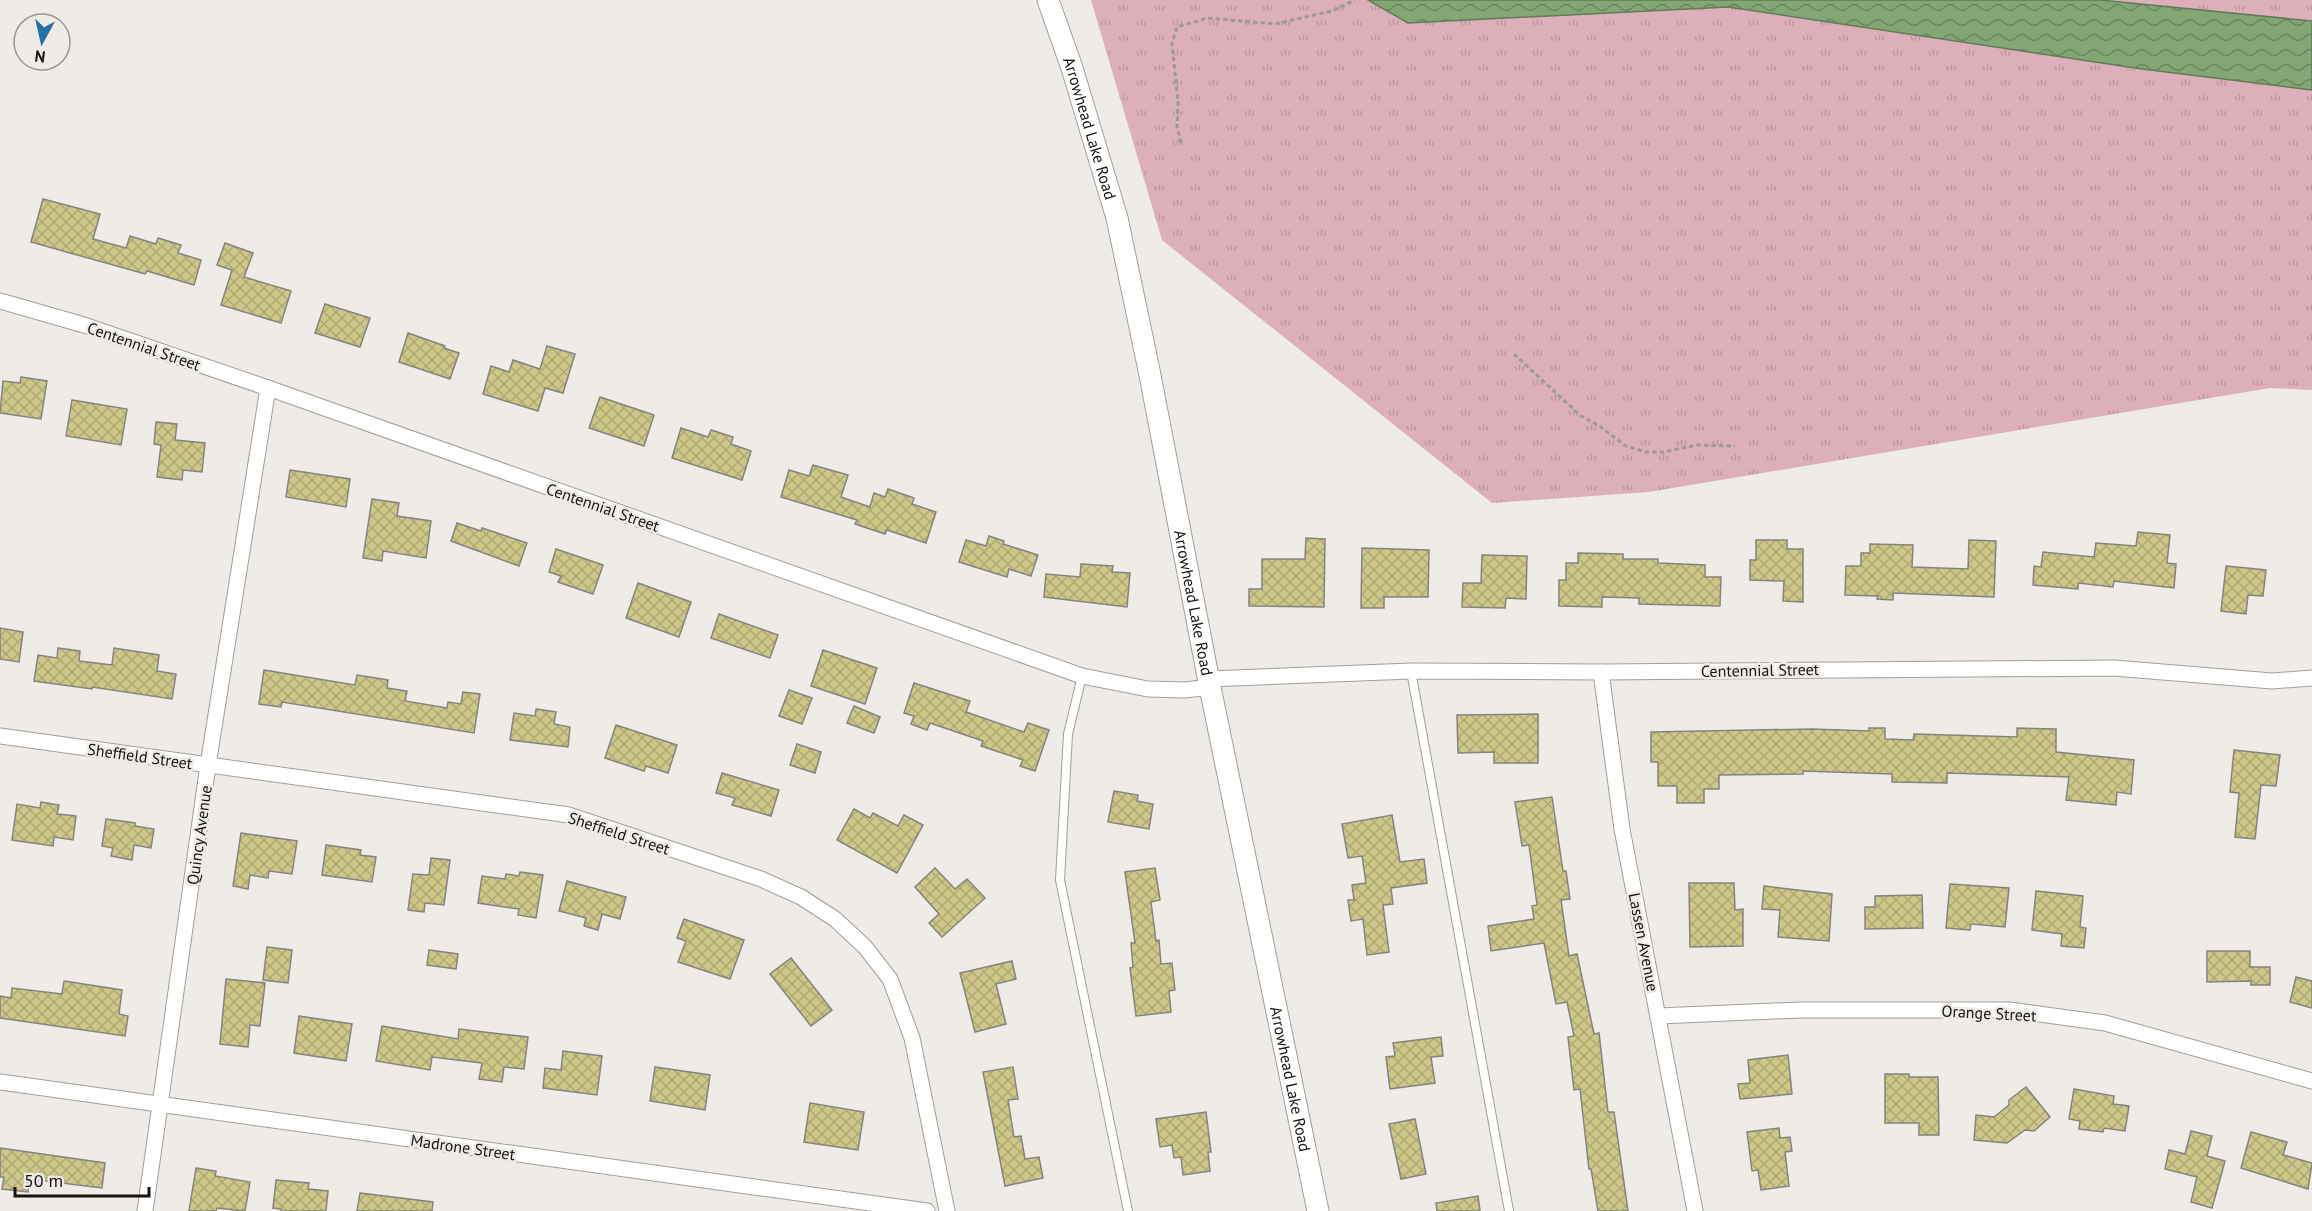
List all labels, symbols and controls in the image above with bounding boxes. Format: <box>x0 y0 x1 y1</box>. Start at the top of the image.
north arrow <box>12 12 72 72</box>
text: N <box>33 46 47 67</box>
street label: Arrowhead Lake Road <box>1059 54 1121 202</box>
street label: Centennial Street <box>85 317 204 375</box>
street label: Centennial Street <box>544 478 663 536</box>
street label: Arrowhead Lake Road <box>1170 528 1218 677</box>
street label: Centennial Street <box>1701 659 1820 681</box>
street label: Sheffield Street <box>86 739 194 773</box>
street label: Quincy Avenue <box>182 784 216 886</box>
street label: Sheffield Street <box>566 807 673 859</box>
street label: Lassen Avenue <box>1625 891 1663 993</box>
street label: Orange Street <box>1941 1001 2037 1026</box>
street label: Arrowhead Lake Road <box>1266 1004 1315 1153</box>
street label: Madrone Street <box>410 1130 517 1164</box>
scale bar <box>15 1160 148 1198</box>
text: 50 m <box>24 1169 63 1192</box>

